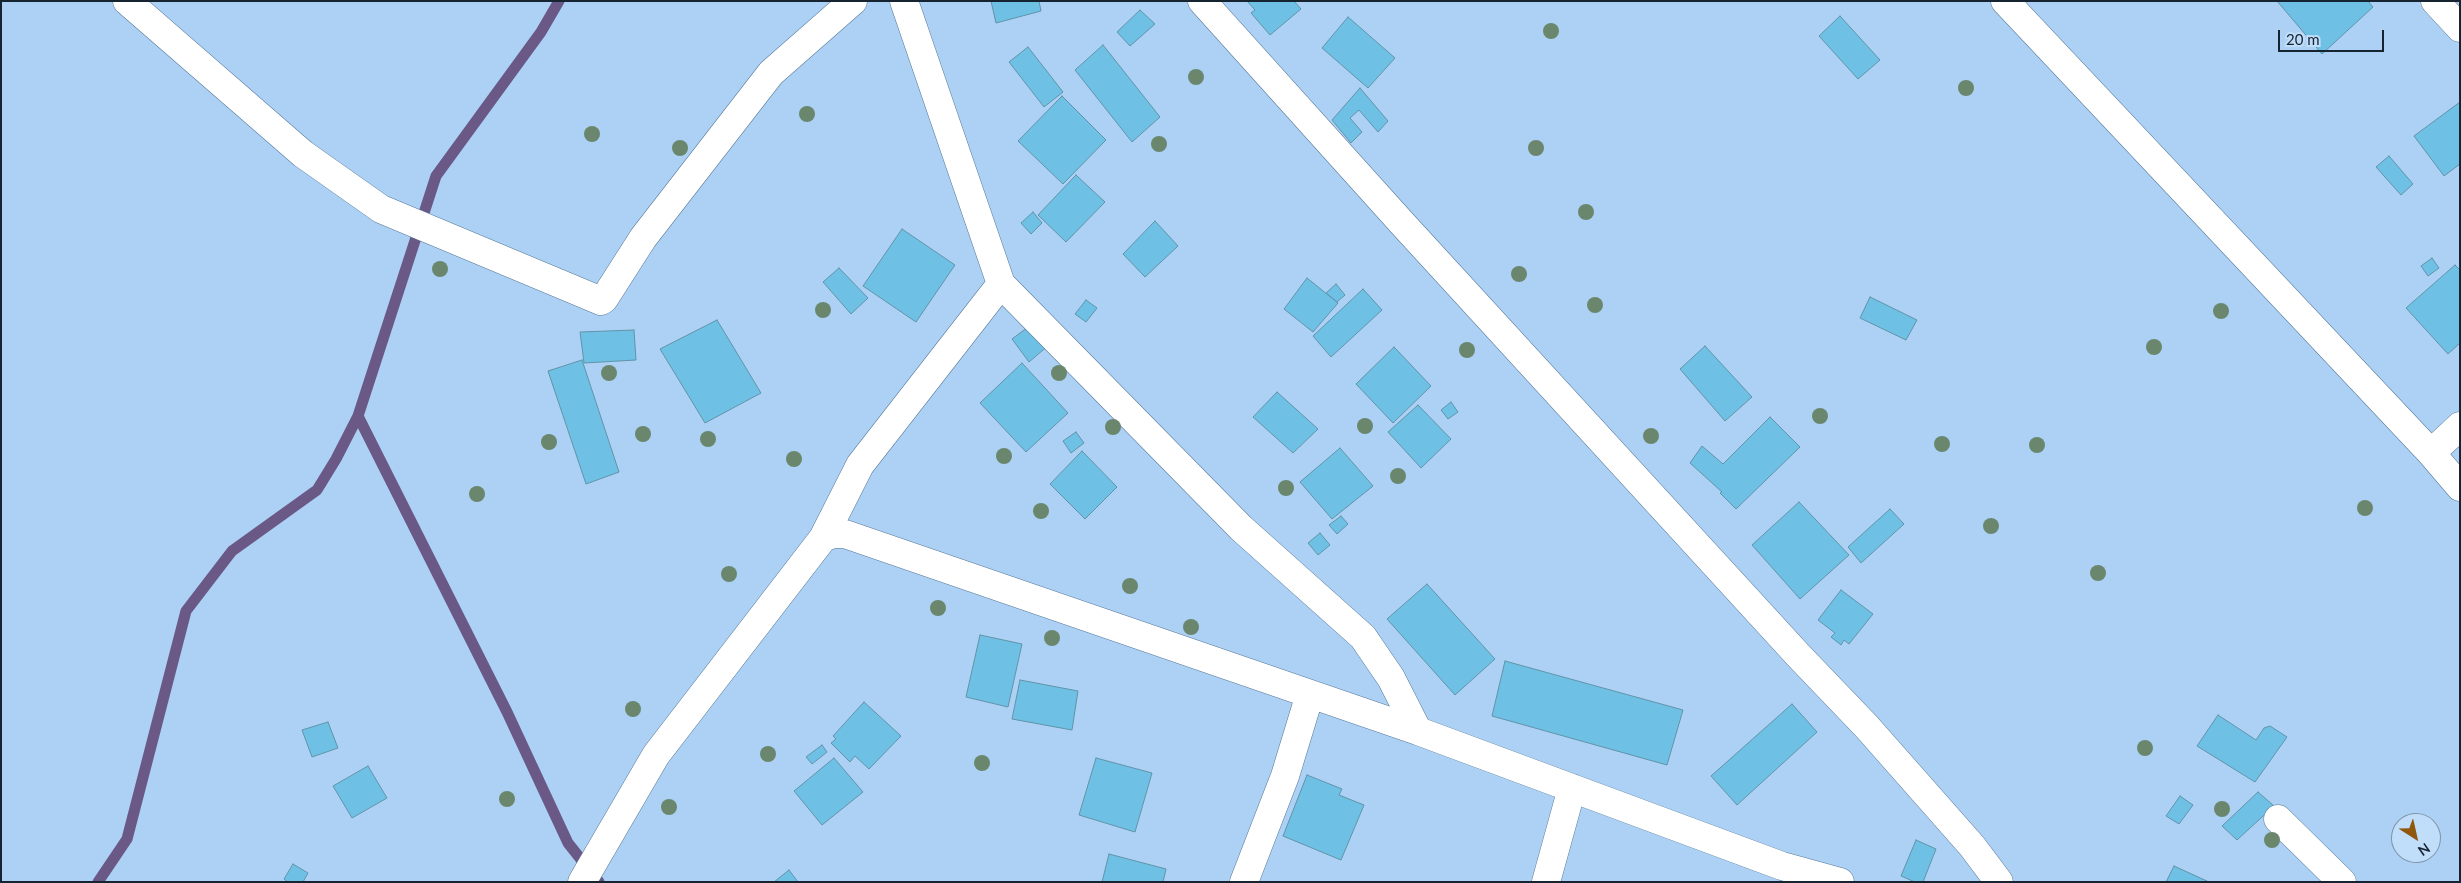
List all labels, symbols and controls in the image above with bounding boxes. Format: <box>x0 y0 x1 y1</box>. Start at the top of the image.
scale bar <box>2281 20 2387 52</box>
text: 20 m <box>2286 30 2320 48</box>
north arrow <box>2391 813 2441 863</box>
text: N <box>2415 840 2434 860</box>

